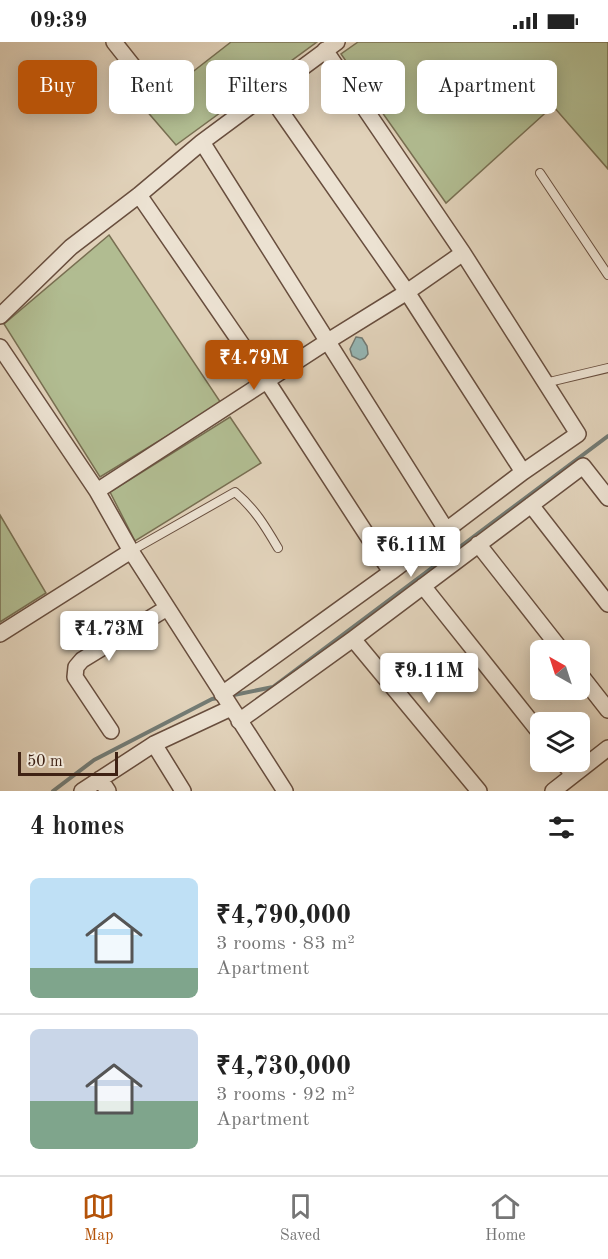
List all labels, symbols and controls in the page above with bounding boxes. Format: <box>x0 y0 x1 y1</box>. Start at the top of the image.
text: 09:39 <box>30 10 87 32</box>
chip: Buy <box>18 60 97 114</box>
chip: Rent <box>109 60 194 114</box>
chip: Filters <box>206 60 309 114</box>
chip: New <box>321 60 405 114</box>
chip: Apartment <box>417 60 557 114</box>
pin: ₹4.79M <box>205 340 303 391</box>
text: ₹4.79M <box>219 349 289 369</box>
pin: ₹6.11M <box>362 527 460 578</box>
text: ₹6.11M <box>376 536 446 556</box>
pin: ₹4.73M <box>60 611 158 662</box>
text: ₹4.73M <box>74 620 144 640</box>
north arrow <box>530 640 590 700</box>
map controls <box>530 640 590 772</box>
pin: ₹9.11M <box>380 653 478 704</box>
text: ₹9.11M <box>394 662 464 682</box>
button: layers <box>530 712 590 772</box>
scale bar <box>18 749 118 776</box>
text: 50 m <box>27 754 63 770</box>
icon: filters <box>545 811 578 844</box>
text: 4 homes <box>30 814 124 840</box>
icon: home <box>78 902 150 974</box>
text: ₹4,790,000 <box>216 903 351 929</box>
text: 3 rooms · 83 m² <box>216 934 355 954</box>
text: Apartment <box>216 959 310 979</box>
icon: home <box>78 1053 150 1125</box>
text: ₹4,730,000 <box>216 1054 351 1080</box>
text: 3 rooms · 92 m² <box>216 1085 355 1105</box>
text: Apartment <box>216 1110 310 1130</box>
tab: Map <box>82 1190 115 1246</box>
tab: Saved <box>280 1190 321 1246</box>
tab: Home <box>485 1190 526 1246</box>

